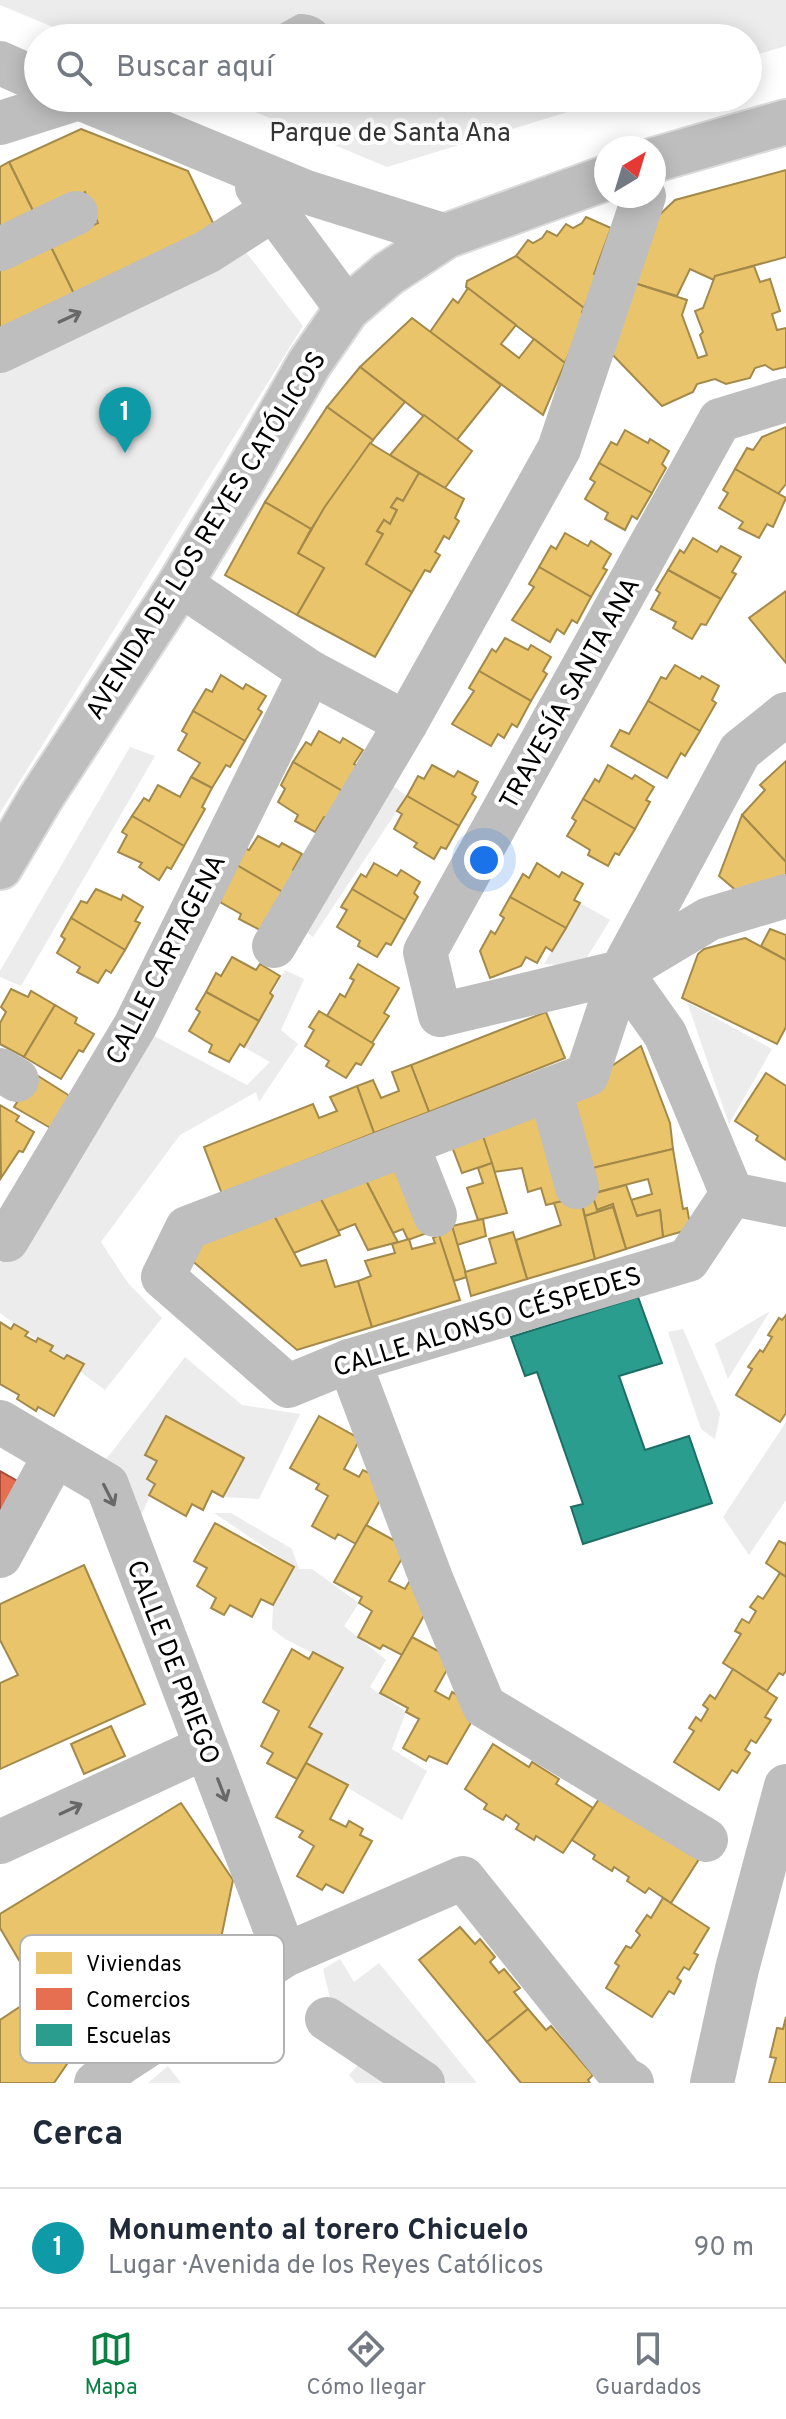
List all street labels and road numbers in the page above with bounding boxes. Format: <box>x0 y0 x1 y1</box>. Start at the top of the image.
street label: AVENIDA DE LOS REYES CATÓLICOS <box>78 345 335 727</box>
street label: TRAVESÍA SANTA ANA <box>492 571 649 816</box>
street label: CALLE CARTAGENA <box>100 849 235 1071</box>
street label: CALLE ALONSO CÉSPEDES <box>329 1259 646 1386</box>
street label: CALLE DE PRIEGO <box>118 1556 226 1770</box>

